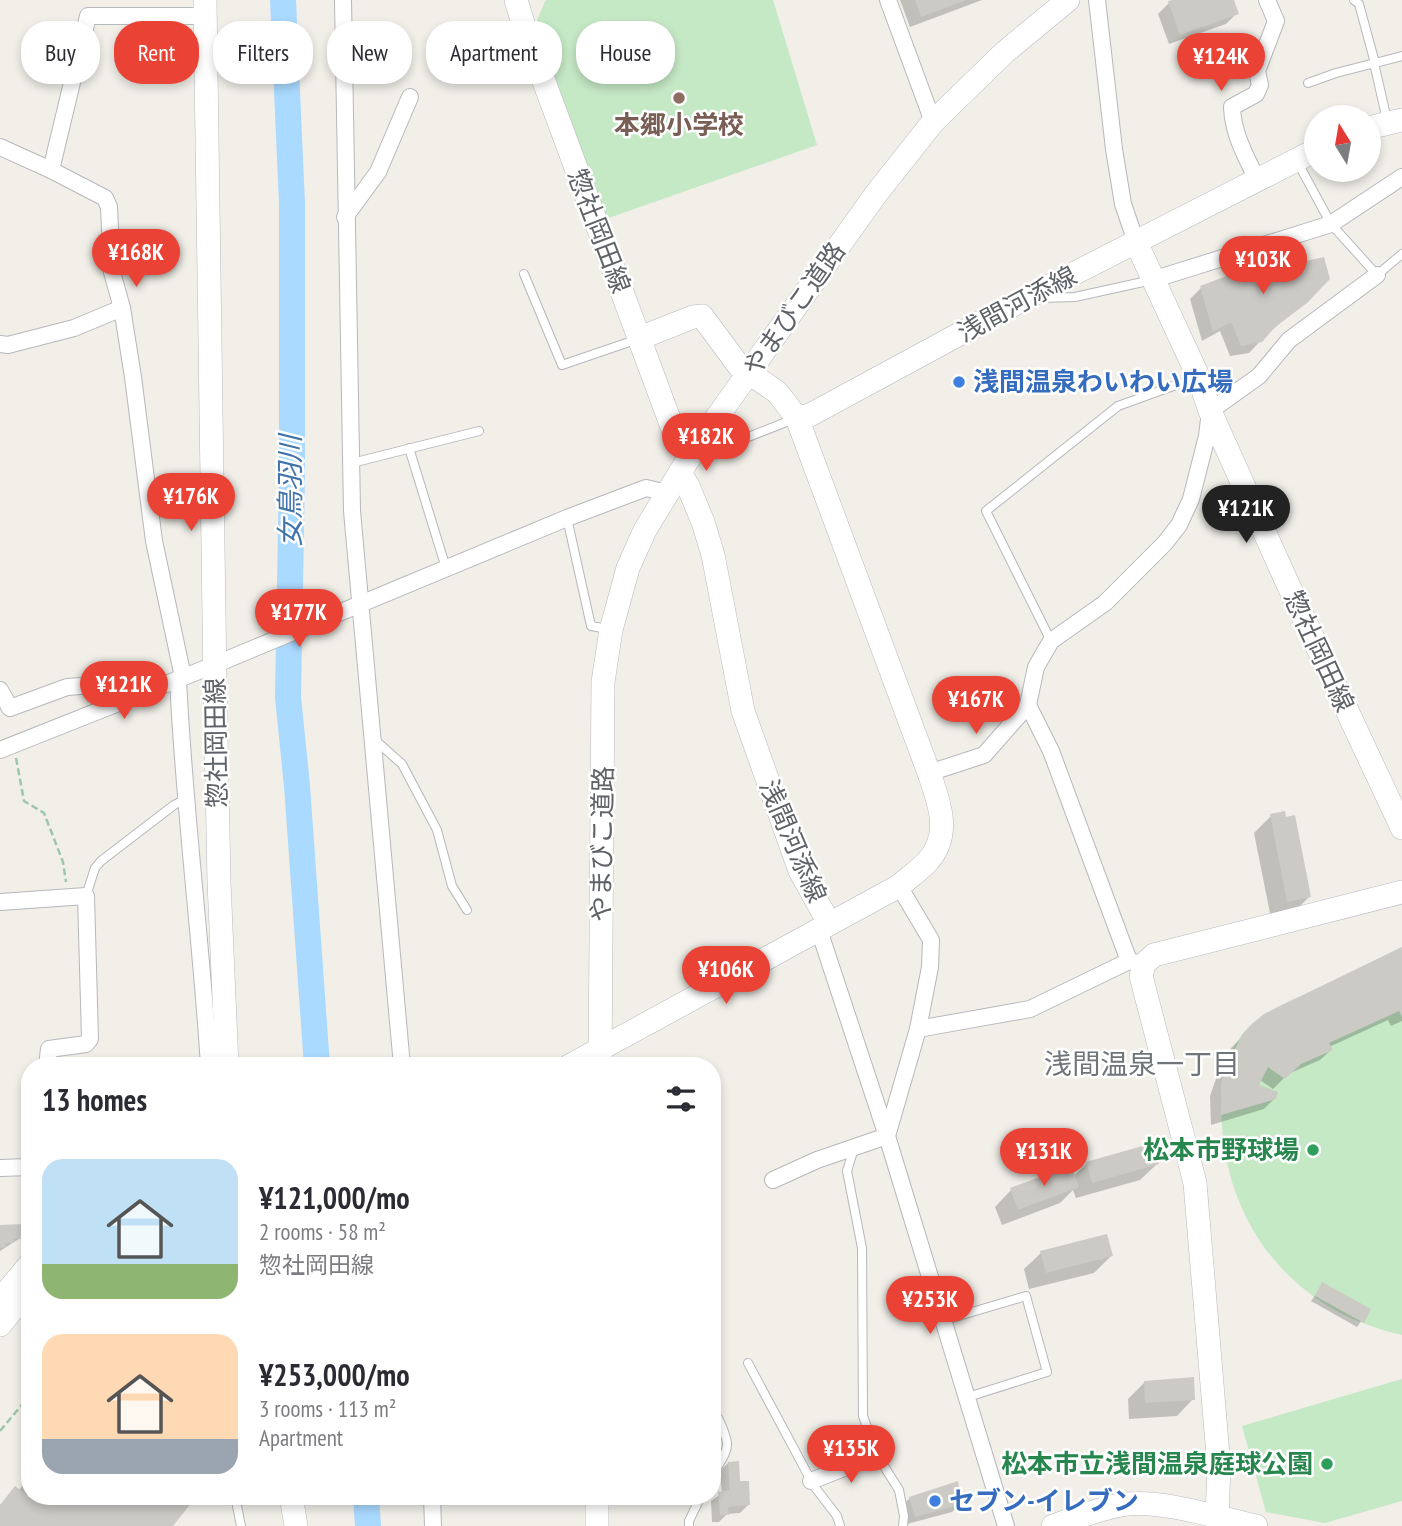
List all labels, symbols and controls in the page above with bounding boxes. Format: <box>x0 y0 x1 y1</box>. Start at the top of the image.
chip: Buy <box>21 21 100 84</box>
chip: Rent <box>114 21 199 84</box>
chip: Filters <box>213 21 313 84</box>
chip: New <box>327 21 412 84</box>
chip: Apartment <box>426 21 562 84</box>
chip: House <box>576 21 675 84</box>
pin: ¥124K <box>1172 34 1270 93</box>
text: ¥124K <box>1193 41 1249 70</box>
marker: 本郷小学校 <box>671 90 687 106</box>
north arrow <box>1304 105 1381 182</box>
map controls <box>1304 105 1381 182</box>
place label: 本郷小学校 <box>614 108 744 141</box>
street label: 惣社岡田線 <box>561 164 638 297</box>
pin: ¥168K <box>87 230 185 289</box>
street label: やまびこ道路 <box>735 235 852 382</box>
pin: ¥103K <box>1214 236 1312 296</box>
text: ¥168K <box>108 237 164 266</box>
text: ¥103K <box>1235 244 1291 273</box>
street label: 浅間河添線 <box>952 258 1082 349</box>
place label: 浅間温泉わいわい広場 <box>973 365 1233 398</box>
marker: 浅間温泉わいわい広場 <box>951 374 967 390</box>
pin: ¥182K <box>657 414 755 473</box>
text: ¥182K <box>678 421 734 450</box>
water label: 女鳥羽川 <box>271 432 308 547</box>
pin: ¥176K <box>142 474 240 533</box>
text: ¥176K <box>163 481 219 510</box>
pin: ¥121K <box>1197 486 1295 545</box>
text: ¥121K <box>1218 493 1274 522</box>
street label: 惣社岡田線 <box>1277 585 1362 717</box>
pin: ¥177K <box>250 590 348 649</box>
text: ¥177K <box>271 597 327 626</box>
pin: ¥121K <box>75 662 173 721</box>
text: ¥121K <box>96 669 152 698</box>
pin: ¥167K <box>927 676 1025 736</box>
street label: 惣社岡田線 <box>198 678 233 808</box>
text: ¥167K <box>948 684 1004 713</box>
street label: やまびこ道路 <box>584 766 619 922</box>
street label: 浅間河添線 <box>753 775 834 907</box>
pin: ¥106K <box>677 946 775 1006</box>
text: ¥106K <box>698 954 754 983</box>
district label: 浅間温泉一丁目 <box>1044 1045 1240 1082</box>
text: 13 homes <box>42 1080 147 1119</box>
icon: filters <box>662 1080 700 1118</box>
pin: ¥131K <box>995 1128 1093 1188</box>
place label: 松本市野球場 <box>1143 1133 1299 1166</box>
text: ¥131K <box>1016 1136 1072 1165</box>
marker: 松本市野球場 <box>1305 1142 1321 1158</box>
text: ¥121,000/mo <box>259 1178 410 1217</box>
icon: home <box>98 1187 182 1271</box>
text: 2 rooms · 58 m² <box>259 1217 386 1246</box>
text: 惣社岡田線 <box>259 1250 374 1279</box>
pin: ¥253K <box>881 1276 979 1336</box>
text: ¥253K <box>902 1284 958 1313</box>
text: ¥253,000/mo <box>259 1355 410 1394</box>
icon: home <box>98 1362 182 1446</box>
text: 3 rooms · 113 m² <box>259 1394 396 1423</box>
text: Apartment <box>259 1423 343 1452</box>
pin: ¥135K <box>802 1426 900 1485</box>
text: ¥135K <box>823 1433 879 1462</box>
place label: 松本市立浅間温泉庭球公園 <box>1001 1447 1313 1480</box>
marker: 松本市立浅間温泉庭球公園 <box>1319 1456 1335 1472</box>
place label: セブン-イレブン <box>949 1484 1139 1517</box>
marker: セブン-イレブン <box>927 1493 943 1509</box>

